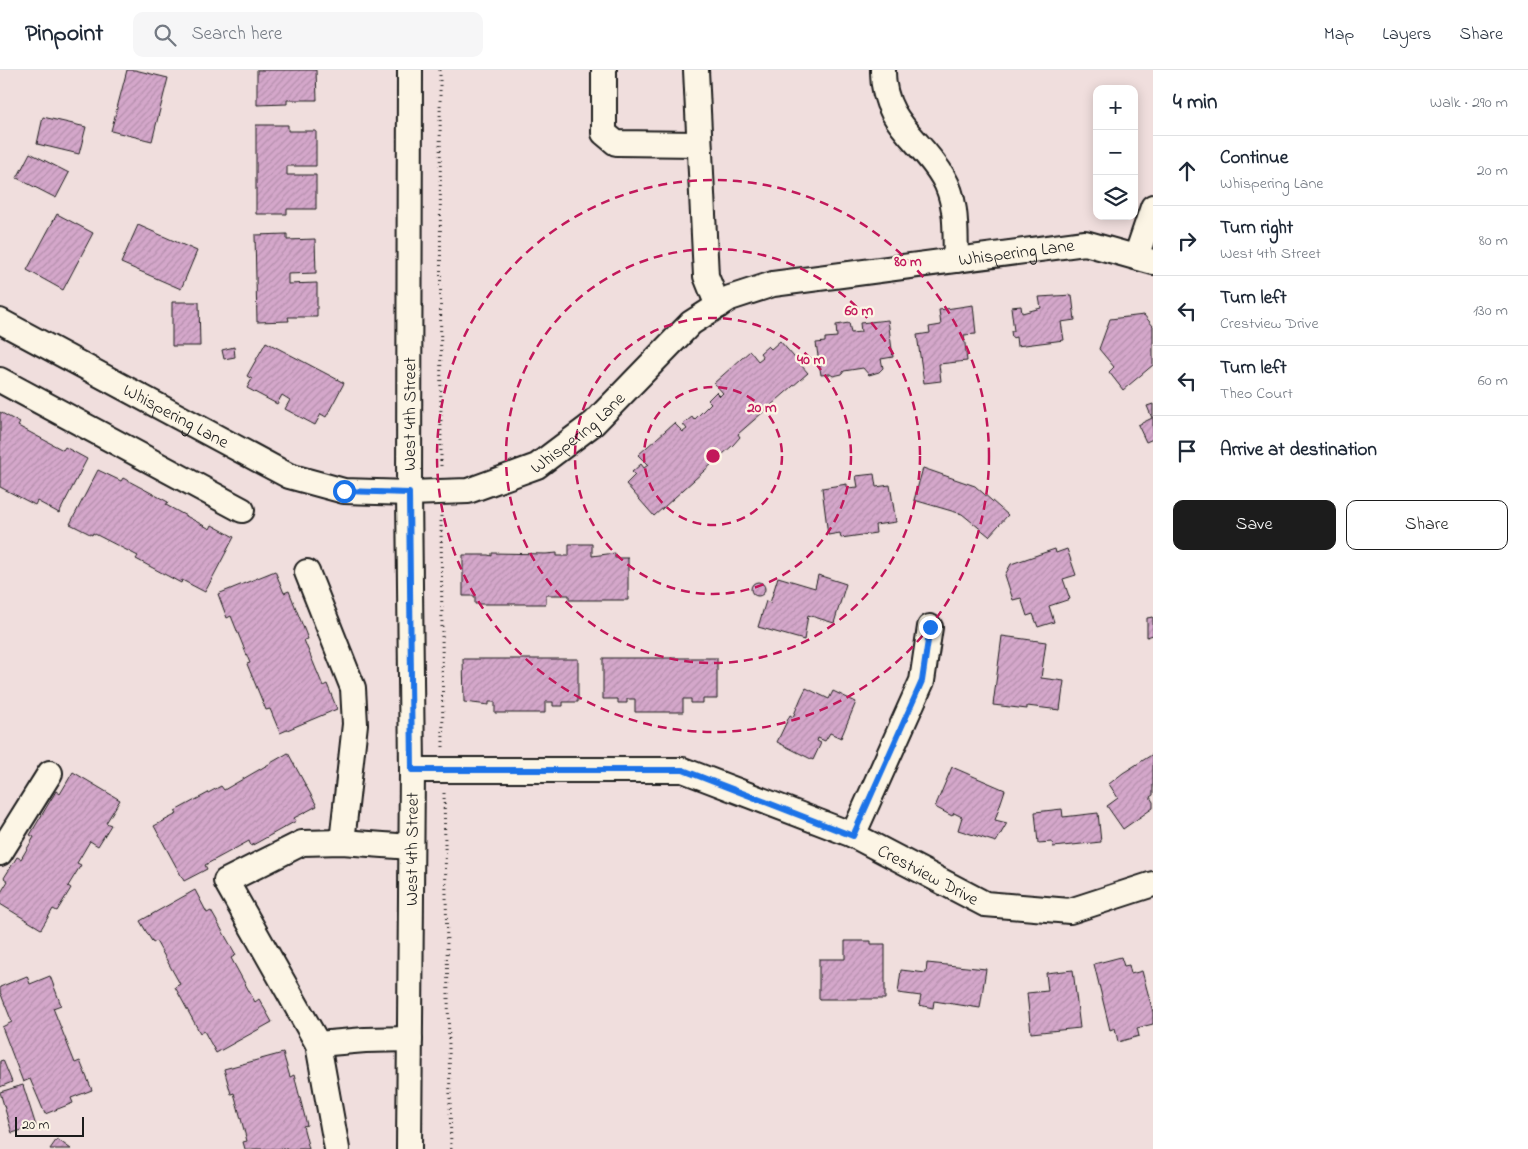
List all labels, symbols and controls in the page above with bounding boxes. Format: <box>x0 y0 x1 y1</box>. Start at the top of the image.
search box <box>133 12 483 57</box>
text: Pinpoint <box>25 17 103 52</box>
icon: search <box>151 21 179 49</box>
text: Search here <box>191 21 282 48</box>
text: Map <box>1324 22 1354 48</box>
text: Layers <box>1382 22 1432 48</box>
text: Share <box>1460 22 1503 48</box>
map controls <box>1093 85 1138 220</box>
button: + <box>1093 85 1138 130</box>
text: 4 min <box>1173 88 1217 118</box>
text: Walk · 290 m <box>1430 91 1508 115</box>
button: − <box>1093 130 1138 175</box>
text: Continue <box>1220 145 1288 172</box>
icon: ahead <box>1173 157 1201 185</box>
text: 20 m <box>1477 159 1508 183</box>
text: Whispering Lane <box>1220 172 1323 196</box>
button: layers <box>1093 175 1138 220</box>
text: Turn right <box>1220 215 1293 242</box>
icon: right <box>1173 227 1201 255</box>
text: 80 m <box>1479 229 1508 253</box>
street label: Whispering Lane <box>957 233 1077 274</box>
text: West 4th Street <box>1220 242 1321 266</box>
text: 80 m <box>893 251 922 273</box>
text: Turn left <box>1220 285 1287 312</box>
icon: left <box>1173 297 1201 325</box>
text: 130 m <box>1473 299 1508 323</box>
text: 60 m <box>844 300 874 322</box>
text: Crestview Drive <box>1220 312 1319 336</box>
text: 40 m <box>796 349 825 371</box>
text: Turn left <box>1220 355 1287 382</box>
street label: West 4th Street <box>398 357 424 471</box>
icon: left <box>1173 367 1201 395</box>
text: 60 m <box>1478 369 1508 393</box>
street label: Whispering Lane <box>118 378 234 457</box>
text: Theo Court <box>1220 382 1293 406</box>
street label: Whispering Lane <box>526 386 633 481</box>
text: 20 m <box>746 397 777 419</box>
icon: arrive <box>1173 437 1201 465</box>
text: Arrive at destination <box>1220 437 1377 464</box>
centre of rings <box>704 447 722 465</box>
route start <box>333 480 356 503</box>
button: Save <box>1173 500 1336 550</box>
button: Share <box>1346 500 1508 550</box>
route end <box>919 616 942 639</box>
street label: West 4th Street <box>400 792 427 906</box>
street label: Crestview Drive <box>872 839 983 914</box>
scale bar <box>15 1114 84 1137</box>
text: 20 m <box>22 1115 49 1136</box>

